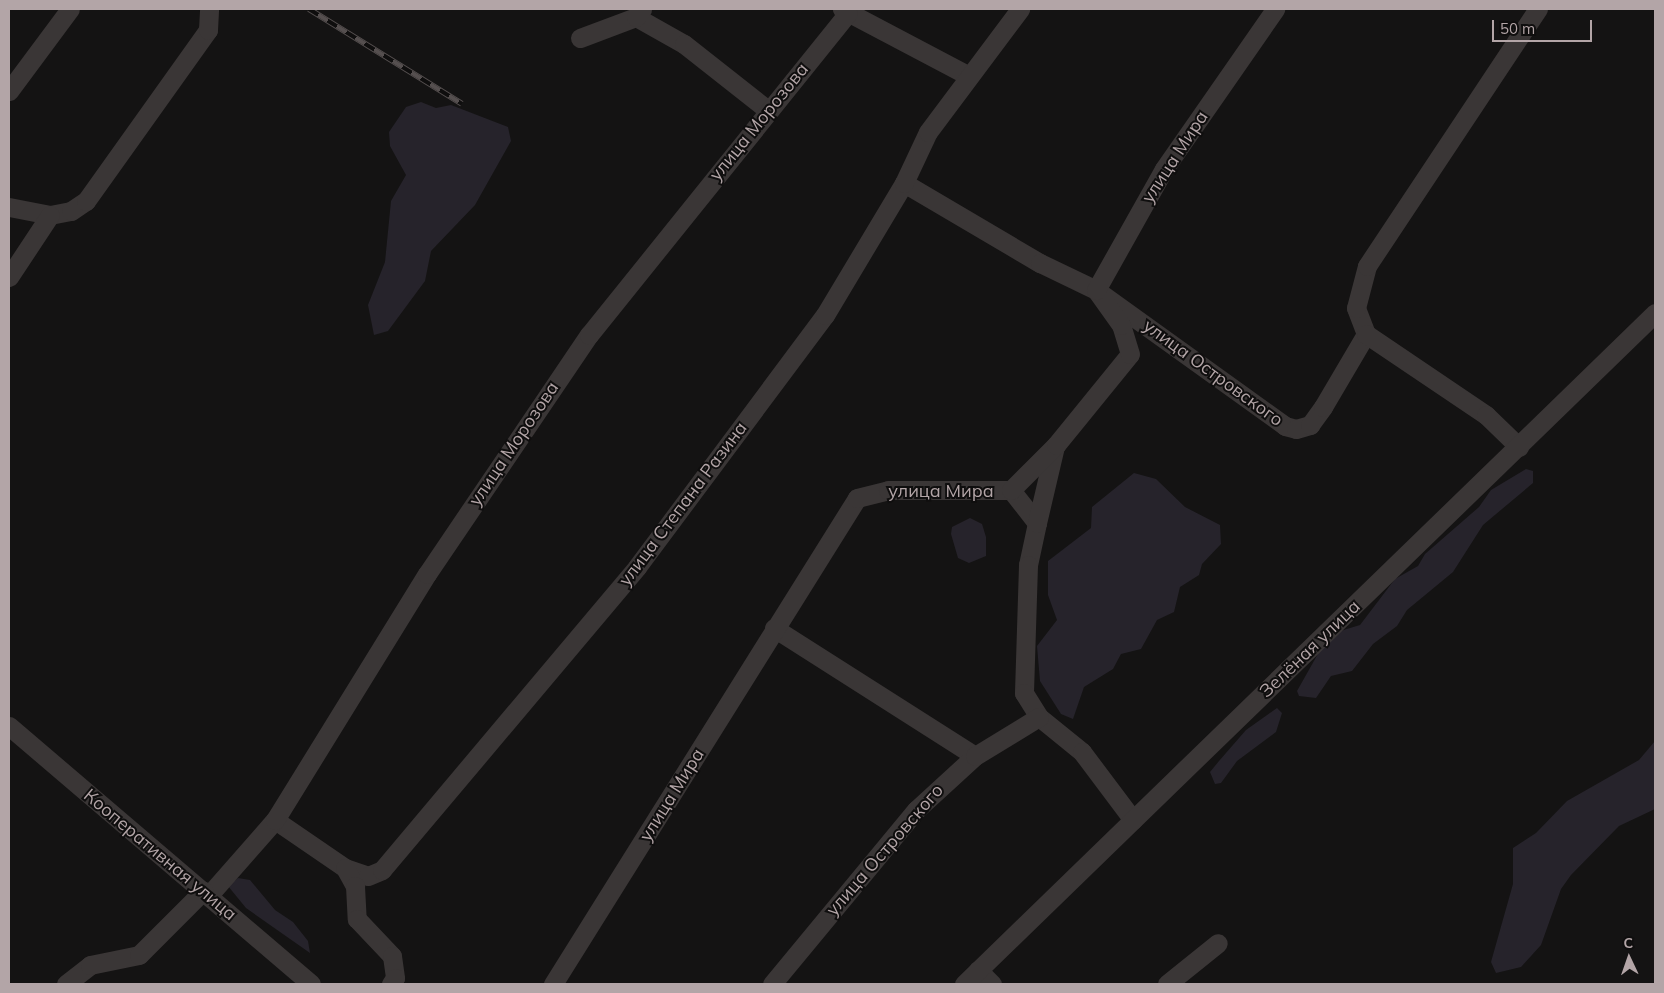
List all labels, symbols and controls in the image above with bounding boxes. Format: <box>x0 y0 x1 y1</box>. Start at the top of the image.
scale bar <box>1494 10 1594 42</box>
text: 50 m <box>1500 19 1535 38</box>
street label: улица Морозова <box>705 59 813 185</box>
street label: улица Мира <box>1137 107 1213 207</box>
street label: улица Островского <box>1139 315 1287 431</box>
street label: улица Морозова <box>464 378 564 510</box>
street label: улица Степана Разина <box>614 418 752 590</box>
street label: улица Мира <box>888 480 994 502</box>
street label: Зелёная улица <box>1255 596 1365 702</box>
street label: улица Мира <box>635 745 709 845</box>
street label: улица Островского <box>822 780 948 920</box>
street label: Кооперативная улица <box>79 785 241 925</box>
north arrow <box>1604 933 1654 983</box>
text: С <box>1623 934 1633 952</box>

